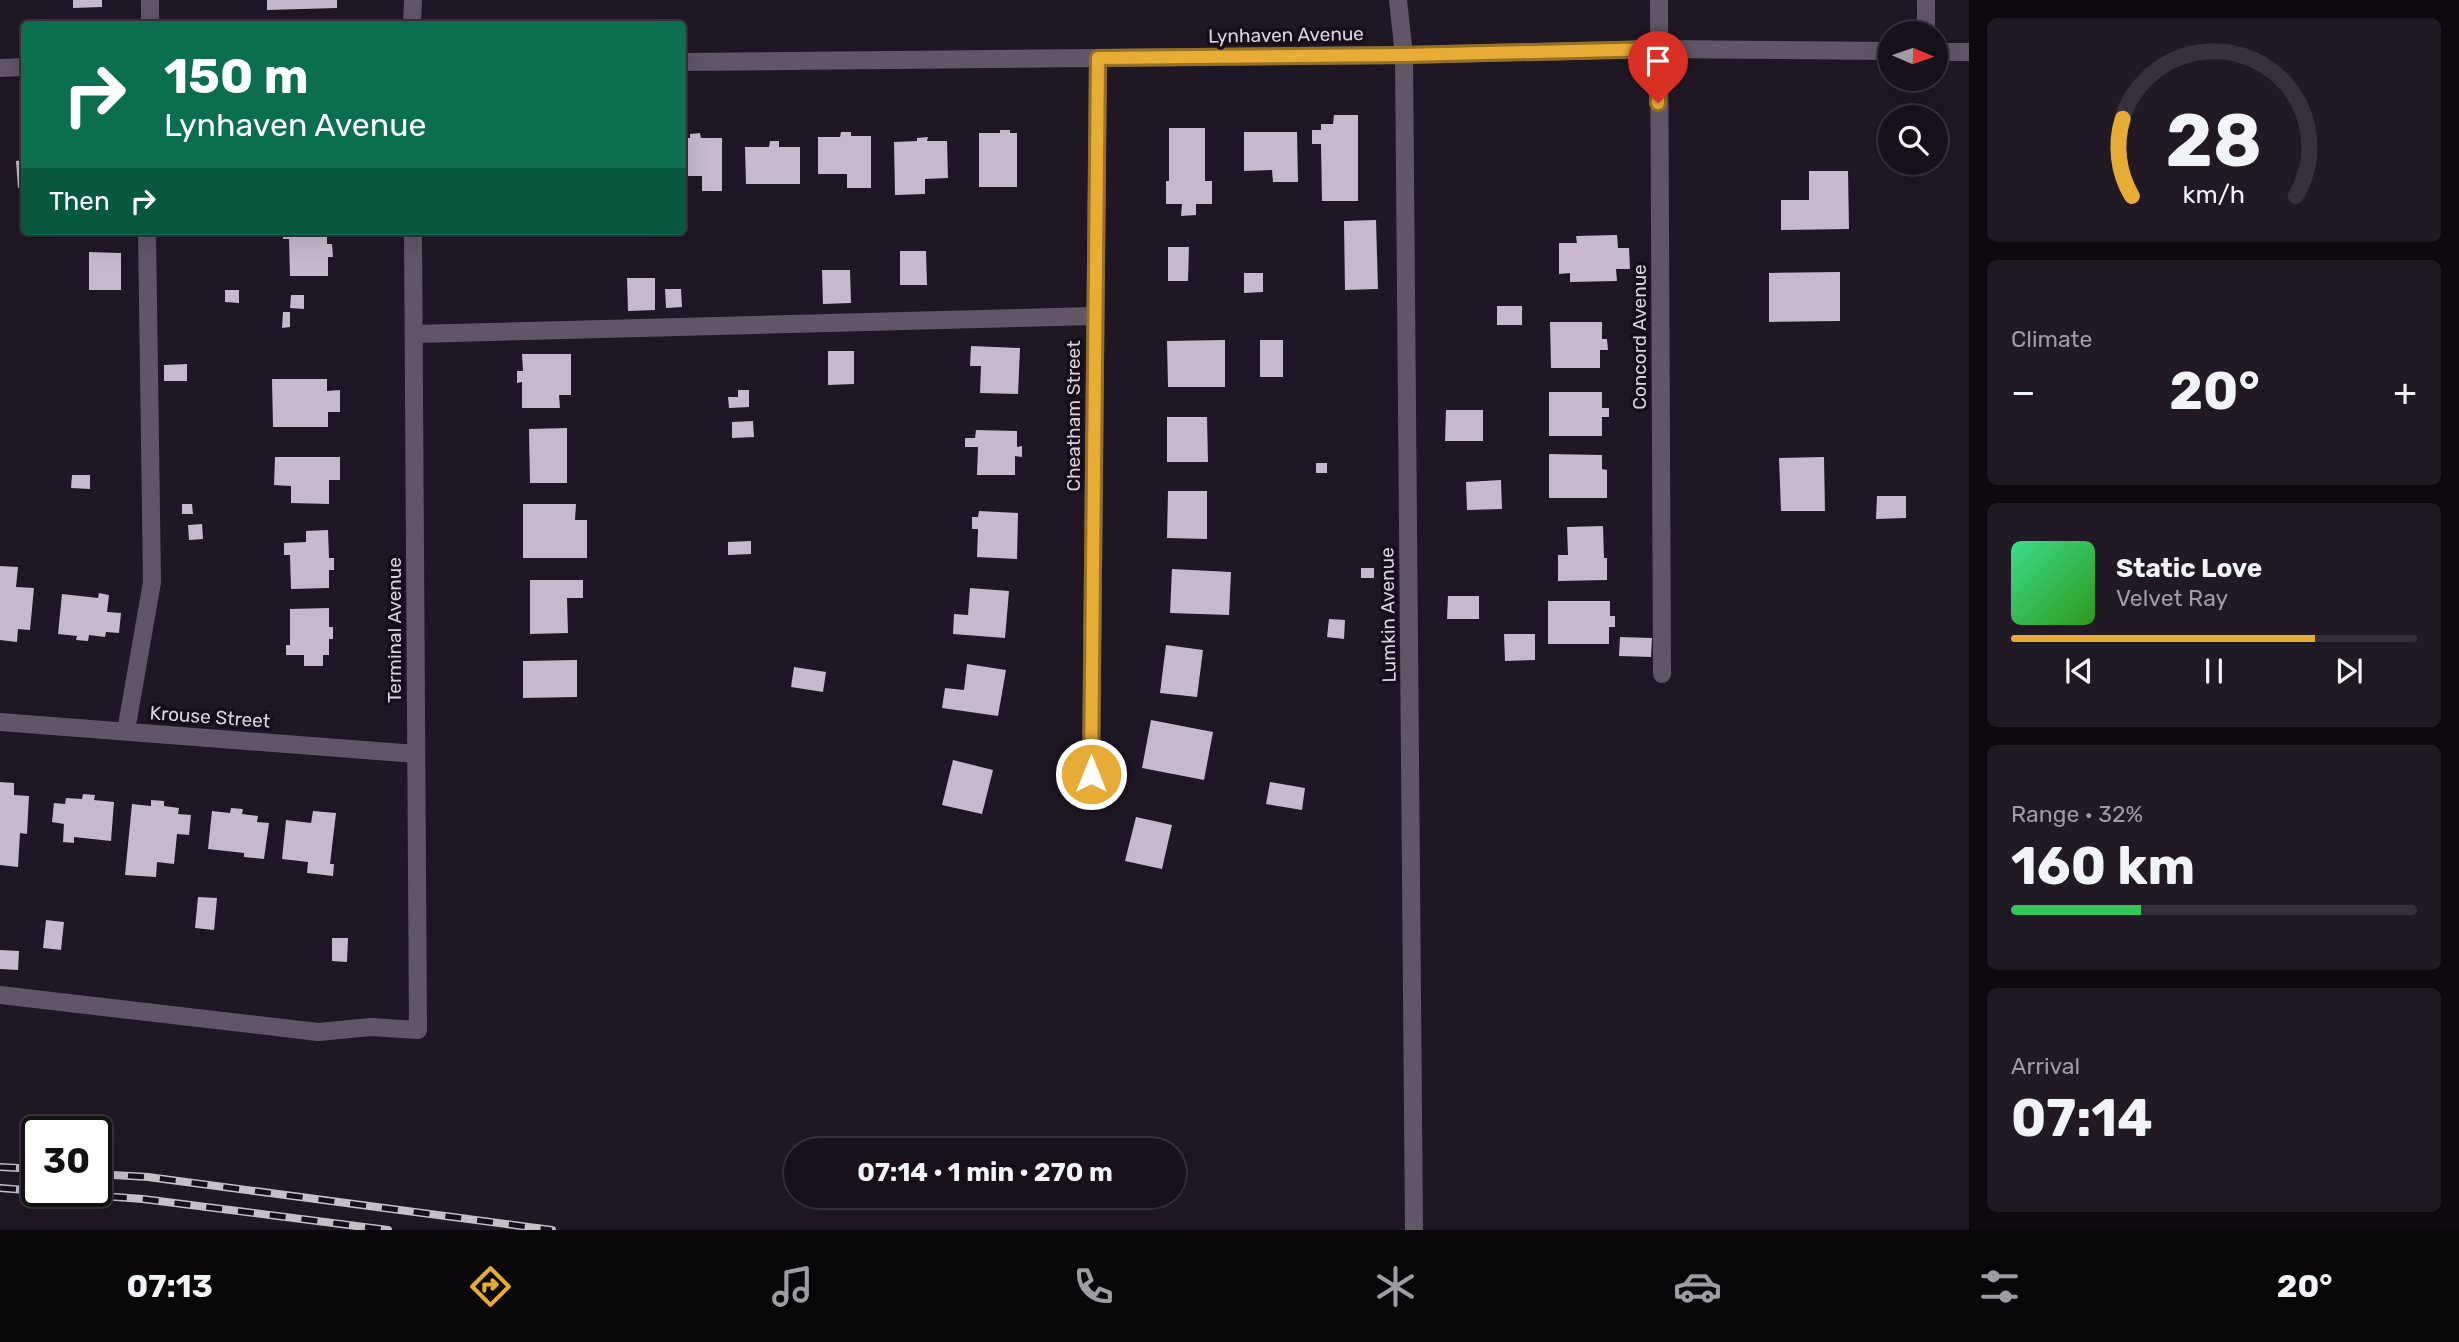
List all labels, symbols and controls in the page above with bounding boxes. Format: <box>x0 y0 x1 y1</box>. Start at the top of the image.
north arrow <box>1878 21 1948 91</box>
map controls <box>1878 21 1948 175</box>
street label: Lynhaven Avenue <box>1208 22 1364 48</box>
pin <box>1628 31 1688 103</box>
icon: arrive <box>1639 42 1677 80</box>
text: 150 m <box>164 47 309 105</box>
icon: right <box>49 49 140 140</box>
text: 28 <box>2166 99 2262 185</box>
button: search <box>1878 105 1948 175</box>
text: Lynhaven Avenue <box>164 106 426 144</box>
text: km/h <box>2183 180 2245 209</box>
icon: right <box>124 182 162 220</box>
text: Then <box>49 186 110 217</box>
street label: Concord Avenue <box>1628 264 1651 410</box>
text: Climate <box>2011 325 2092 353</box>
street label: Cheatham Street <box>1062 340 1085 492</box>
text: 20° <box>2169 360 2260 422</box>
text: − <box>2011 369 2036 415</box>
text: + <box>2393 369 2417 415</box>
street label: Lumkin Avenue <box>1375 547 1401 683</box>
text: Static Love <box>2116 553 2262 584</box>
street label: Terminal Avenue <box>383 557 406 703</box>
text: Velvet Ray <box>2116 584 2228 612</box>
icon: previous <box>2060 652 2098 690</box>
icon: pause <box>2195 652 2233 690</box>
icon: next <box>2330 652 2368 690</box>
street label: Krouse Street <box>149 701 272 733</box>
position arrow <box>1054 737 1128 811</box>
text: Range · 32% <box>2011 800 2143 828</box>
text: 160 km <box>2011 835 2195 897</box>
text: Arrival <box>2011 1052 2080 1080</box>
text: 07:14 <box>2011 1087 2153 1149</box>
speed limit sign: 30 <box>21 1116 112 1207</box>
text: 07:14 · 1 min · 270 m <box>857 1157 1113 1188</box>
icon: directions <box>466 1262 515 1311</box>
icon: music <box>768 1262 817 1311</box>
icon: phone <box>1069 1262 1118 1311</box>
icon: climate <box>1371 1262 1420 1311</box>
icon: car <box>1673 1262 1722 1311</box>
icon: filters <box>1975 1262 2024 1311</box>
text: 07:13 <box>126 1267 213 1305</box>
text: 20° <box>2277 1267 2332 1305</box>

